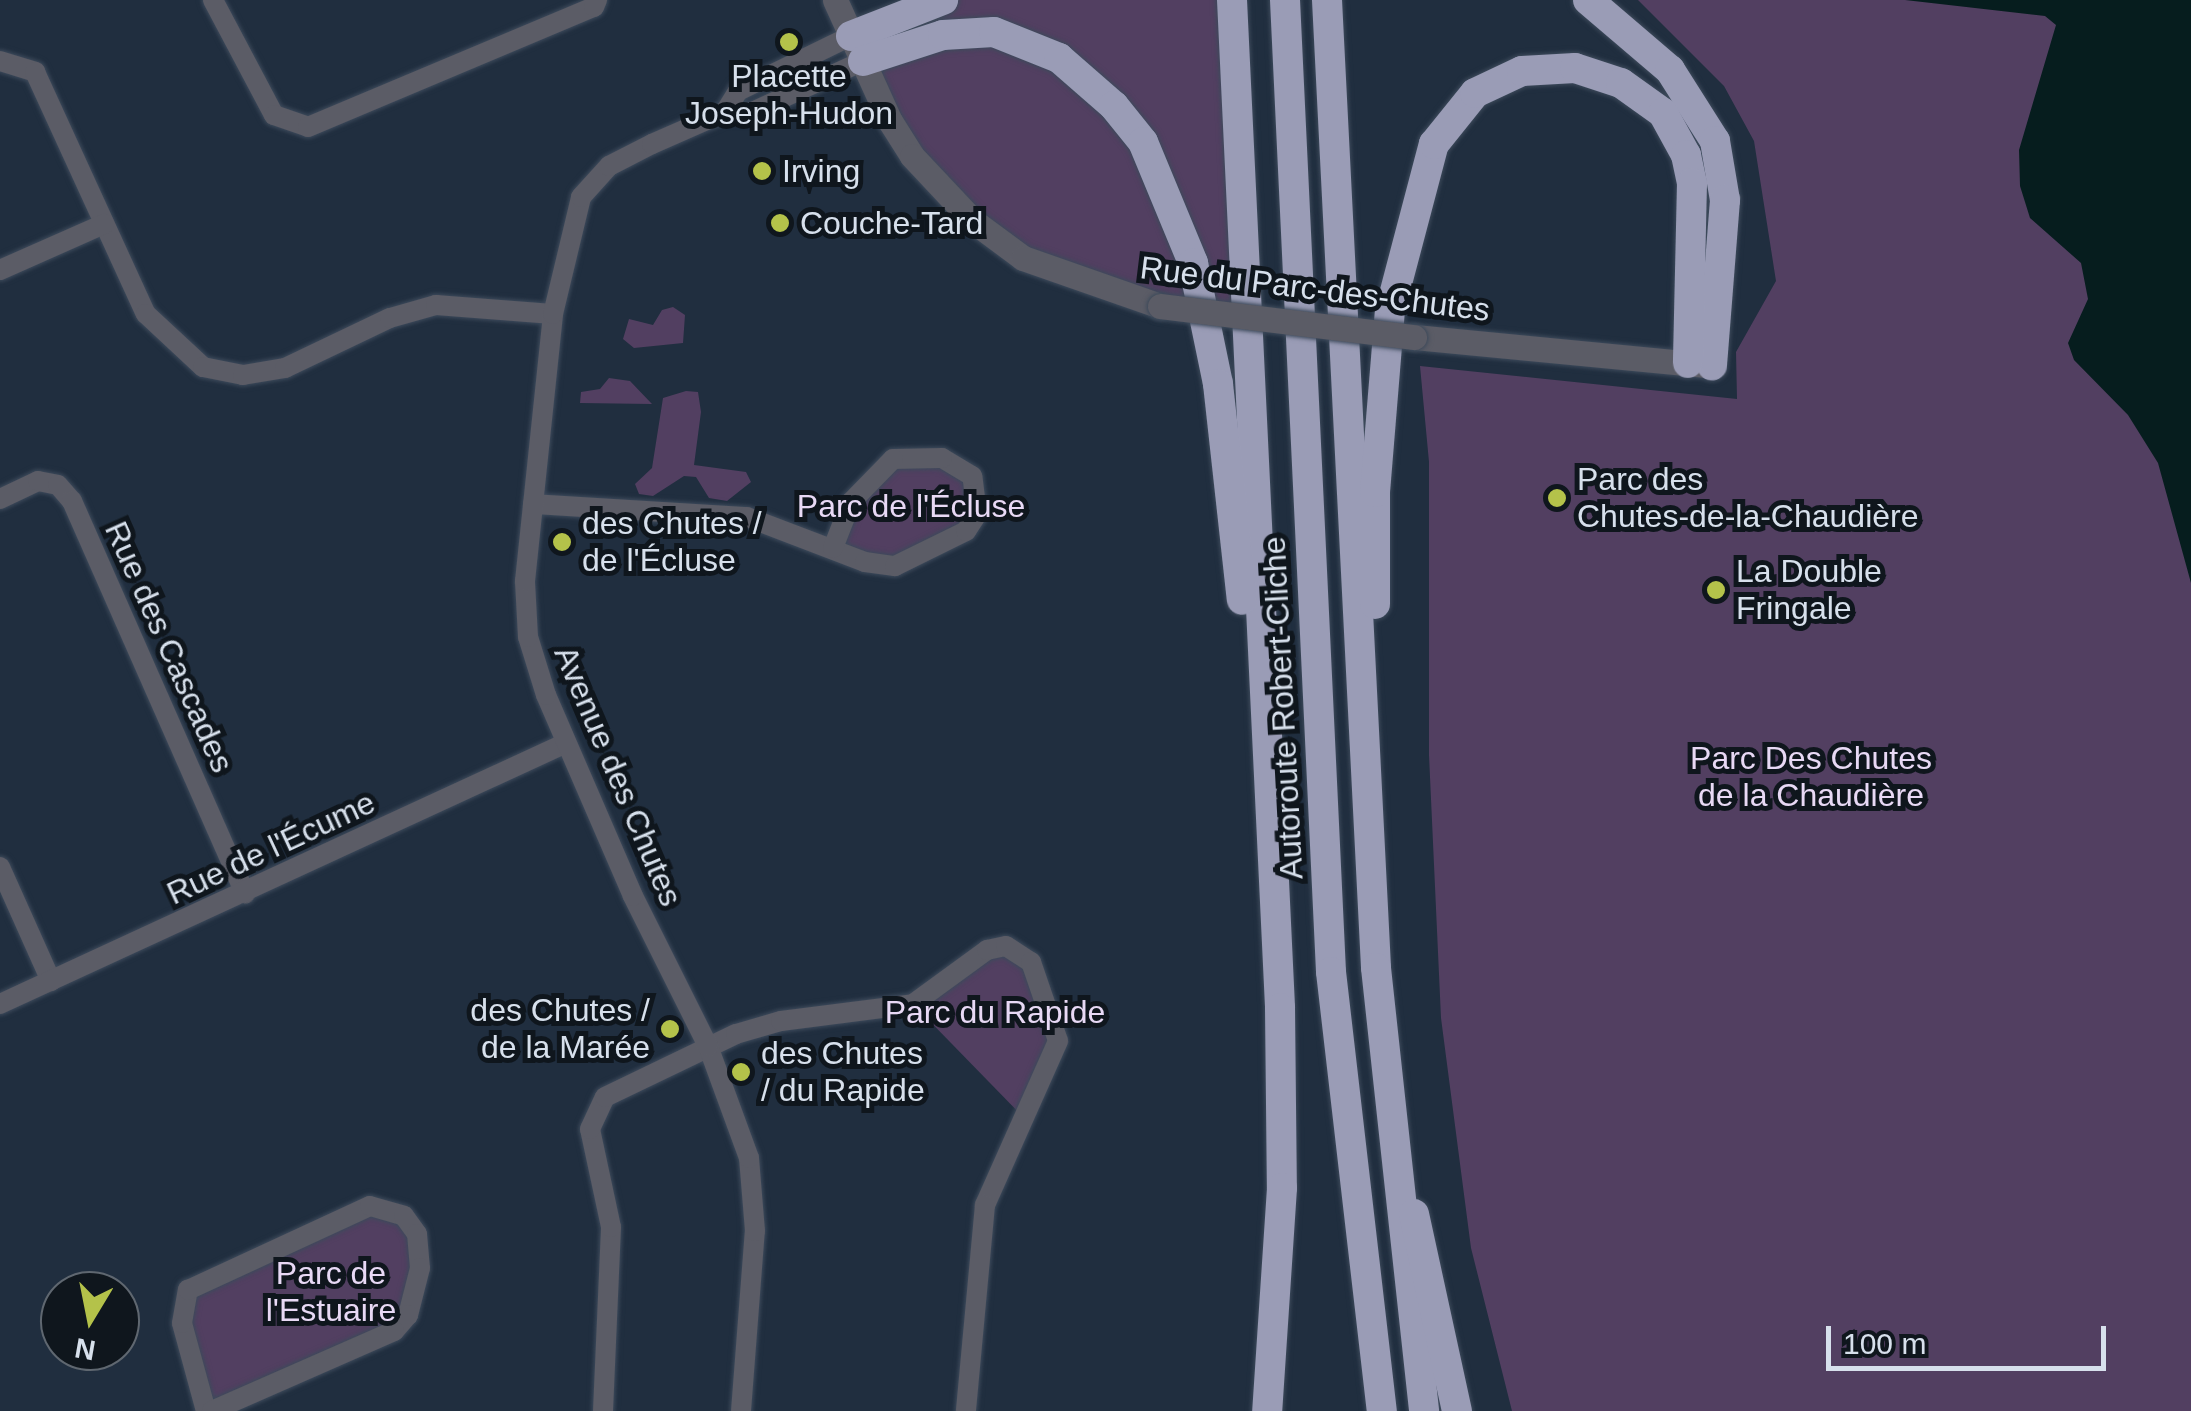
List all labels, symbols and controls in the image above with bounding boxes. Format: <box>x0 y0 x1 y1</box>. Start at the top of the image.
marker: Placette Joseph-Hudon <box>778 31 800 53</box>
place label: Placette Joseph-Hudon <box>685 58 893 133</box>
place label: Irving <box>782 152 860 190</box>
marker: Irving <box>751 160 773 182</box>
place label: Couche-Tard <box>800 204 983 242</box>
marker: Couche-Tard <box>769 212 791 234</box>
street label: Rue du Parc-des-Chutes <box>1138 248 1492 330</box>
place label: Parc des Chutes-de-la-Chaudière <box>1577 461 1919 536</box>
park label: Parc de l'Écluse <box>797 487 1025 525</box>
marker: Parc des Chutes-de-la-Chaudière <box>1546 487 1568 509</box>
place label: des Chutes / de l'Écluse <box>582 505 762 580</box>
street label: Rue des Cascades <box>96 516 242 778</box>
marker: des Chutes / de l'Écluse <box>551 531 573 553</box>
street label: Autoroute Robert-Cliche <box>1255 536 1311 880</box>
place label: La Double Fringale <box>1736 553 1882 628</box>
marker: La Double Fringale <box>1705 579 1727 601</box>
street label: Avenue des Chutes <box>546 640 690 912</box>
park label: Parc Des Chutes de la Chaudière <box>1690 740 1932 815</box>
street label: Rue de l'Écume <box>161 783 381 913</box>
place label: des Chutes / de la Marée <box>470 992 650 1067</box>
park label: Parc du Rapide <box>885 993 1105 1031</box>
marker: des Chutes / de la Marée <box>659 1018 681 1040</box>
place label: des Chutes / du Rapide <box>761 1035 925 1110</box>
marker: des Chutes / du Rapide <box>730 1061 752 1083</box>
park label: Parc de l'Estuaire <box>266 1255 396 1330</box>
north arrow <box>40 1271 140 1371</box>
scale bar <box>1831 1306 2111 1368</box>
text: 100 m <box>1843 1327 1926 1360</box>
text: N <box>72 1332 98 1366</box>

